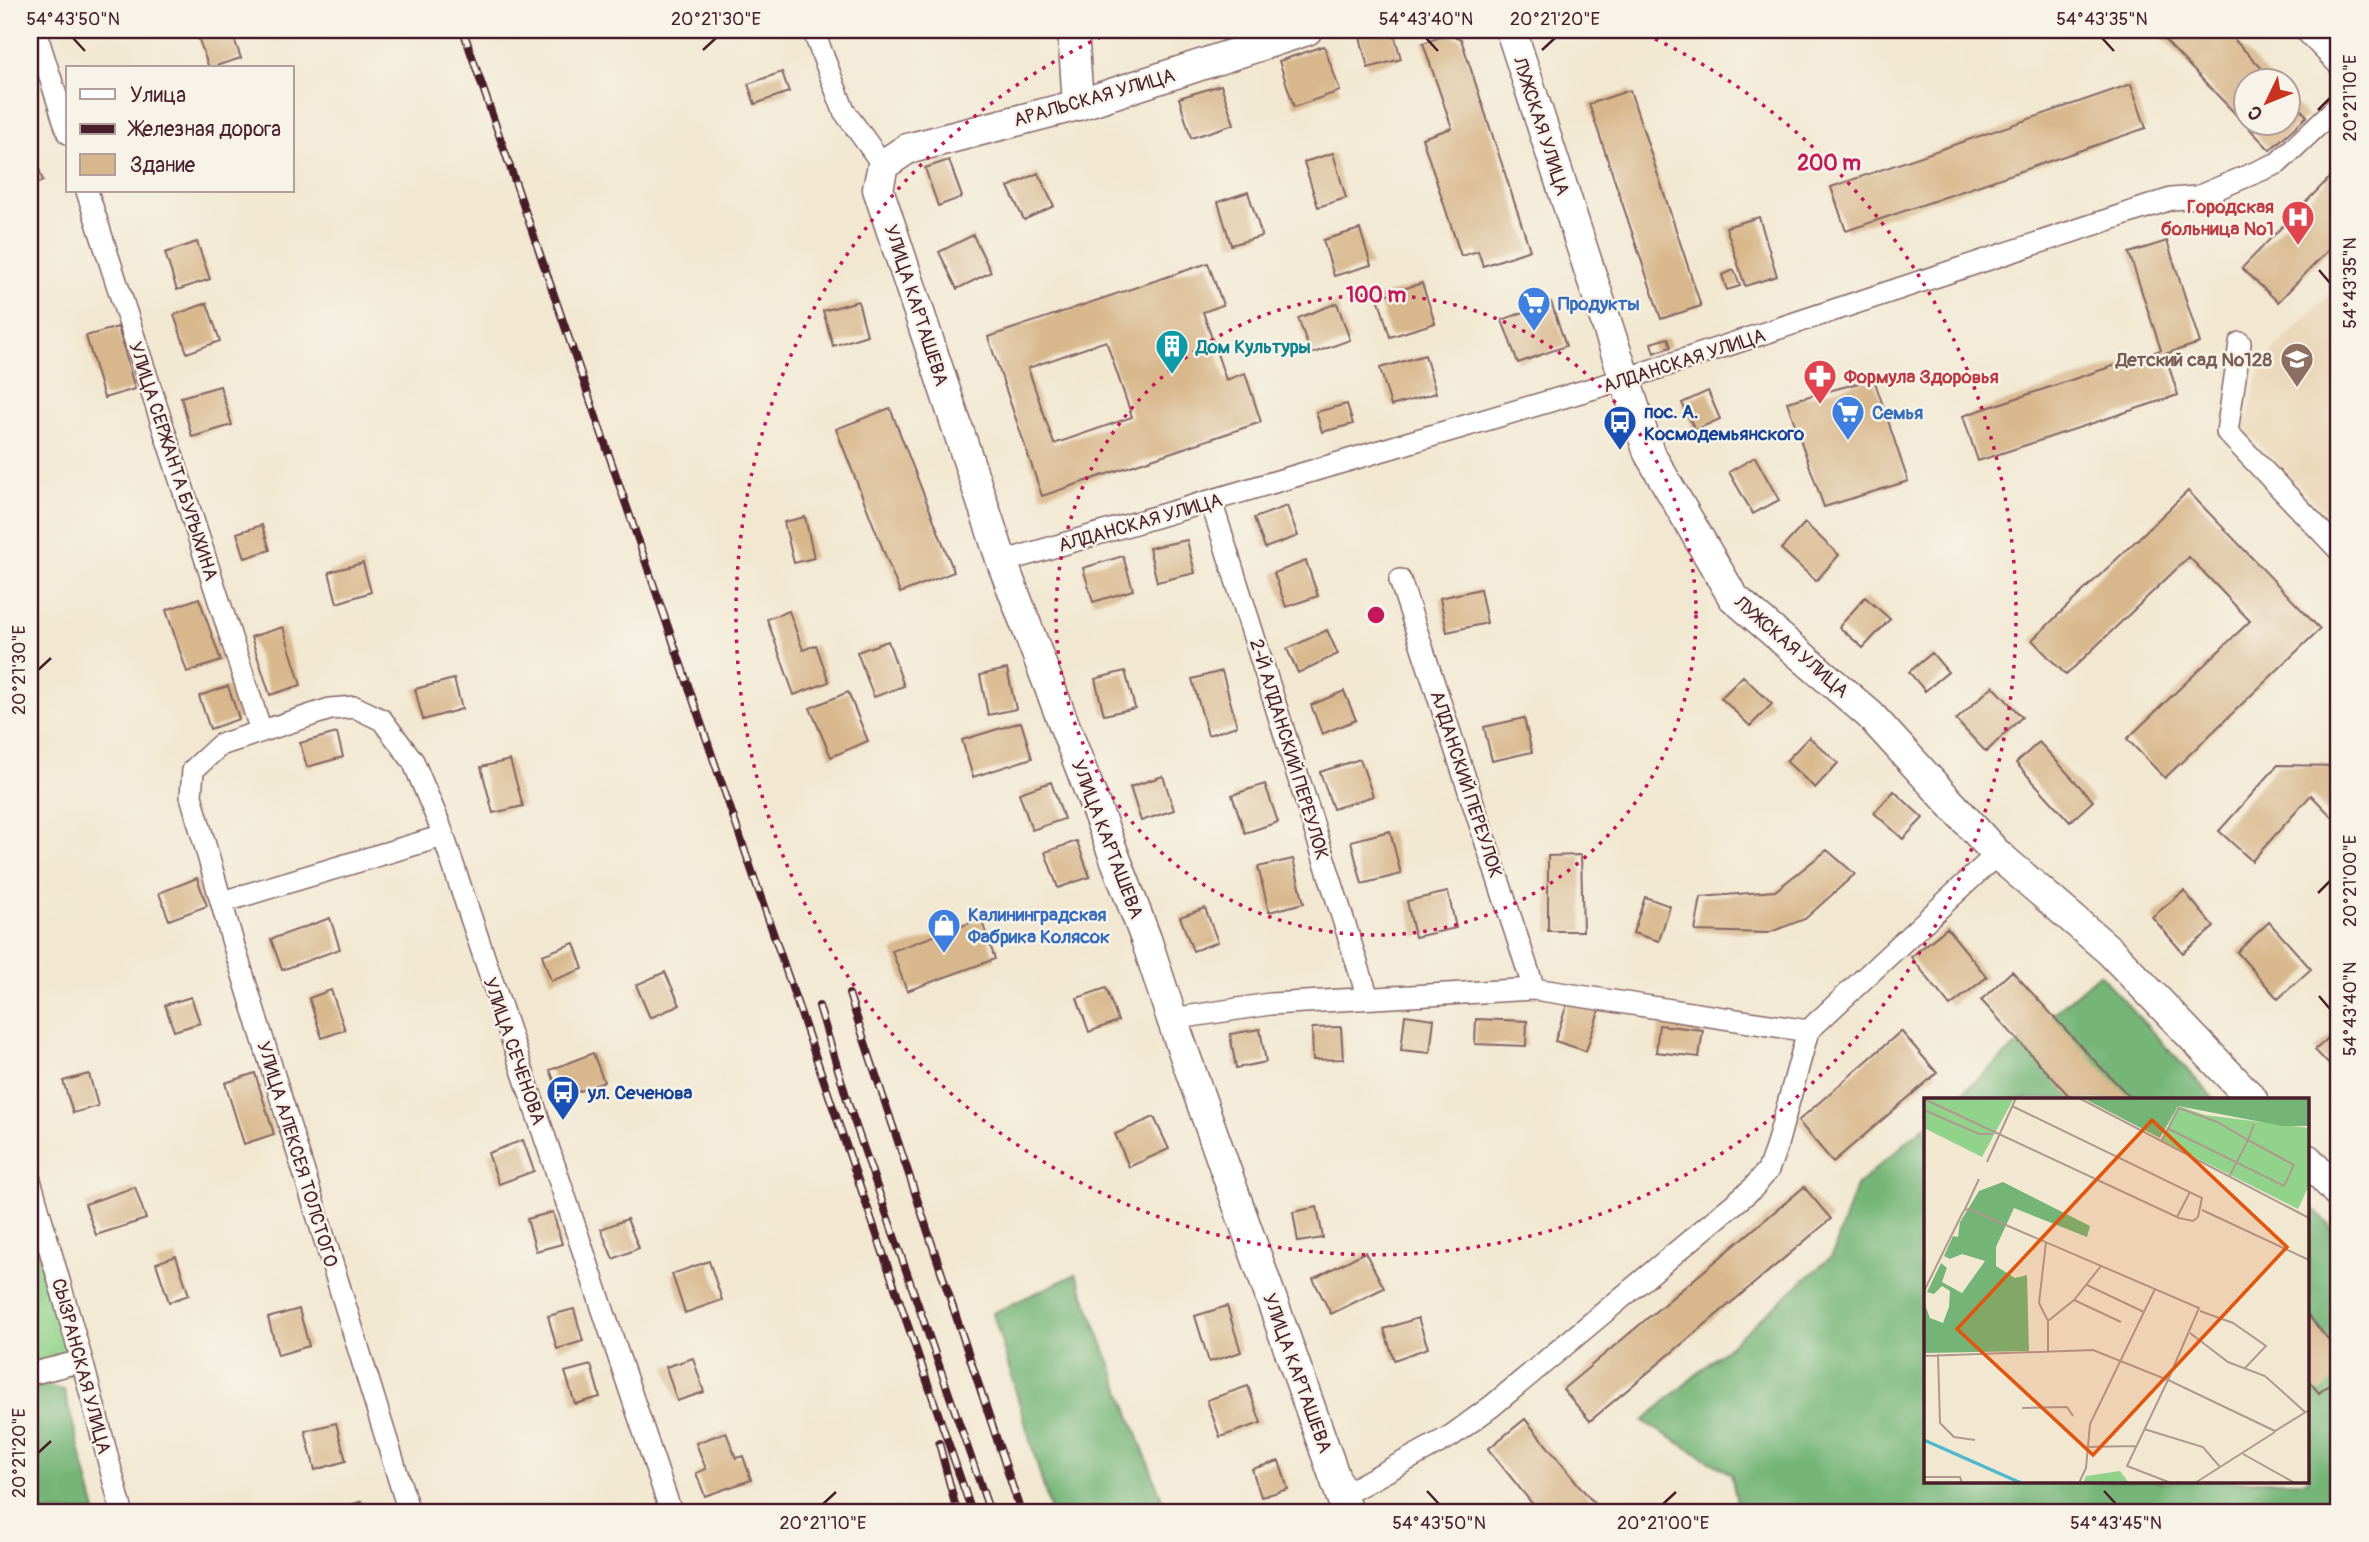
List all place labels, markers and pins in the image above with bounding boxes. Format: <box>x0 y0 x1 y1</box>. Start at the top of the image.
place label: Городская больница №1 <box>2161 195 2274 241</box>
hospital icon: Городская больница №1 <box>2279 198 2317 247</box>
supermarket icon: Продукты <box>1515 284 1553 333</box>
place label: Продукты <box>1558 292 1640 316</box>
building icon: Дом Культуры <box>1153 327 1191 376</box>
place label: Дом Культуры <box>1195 335 1311 359</box>
school or university icon: Детский сад №128 <box>2278 340 2316 389</box>
place label: Детский сад №128 <box>2115 348 2272 372</box>
pharmacy icon: Формула Здоровья <box>1801 357 1839 406</box>
place label: Формула Здоровья <box>1843 365 1999 389</box>
supermarket icon: Семья <box>1829 393 1867 442</box>
place label: пос. А. Космодемьянского <box>1644 400 1805 446</box>
place label: Семья <box>1872 401 1923 425</box>
bus stop icon: пос. А. Космодемьянского <box>1601 403 1639 452</box>
centre of rings <box>1364 603 1388 627</box>
place label: Калининградская Фабрика Колясок <box>967 903 1110 949</box>
shop icon: Калининградская Фабрика Колясок <box>925 906 963 955</box>
bus stop icon: ул. Сеченова <box>544 1073 582 1122</box>
place label: ул. Сеченова <box>587 1081 692 1105</box>

